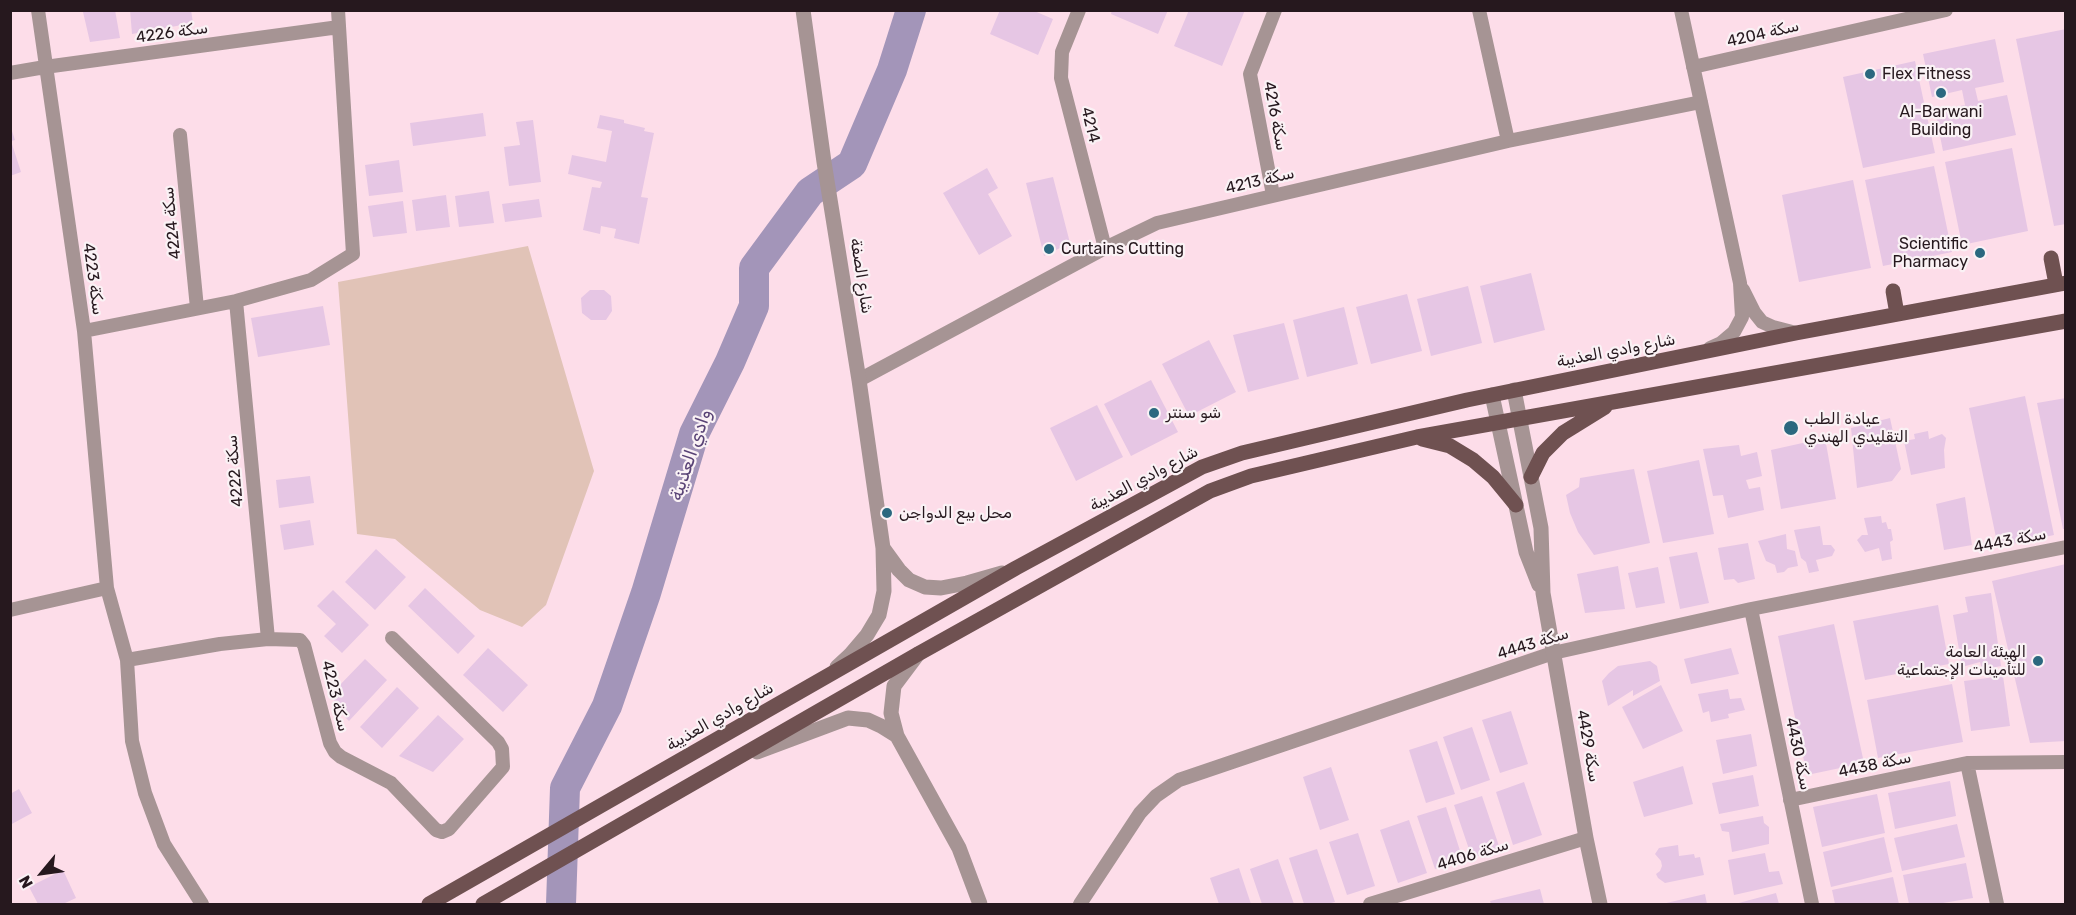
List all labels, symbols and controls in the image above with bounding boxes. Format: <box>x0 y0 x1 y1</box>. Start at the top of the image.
street label: سكة 4204 <box>1725 16 1801 52</box>
street label: سكة 4226 <box>135 18 209 48</box>
place label: Flex Fitness <box>1882 64 1971 84</box>
marker: Flex Fitness <box>1863 67 1877 81</box>
street label: سكة 4216 <box>1259 80 1291 152</box>
marker: Al-Barwani Building <box>1934 86 1948 100</box>
place label: Al-Barwani Building <box>1900 102 1982 140</box>
street label: 4214 <box>1076 105 1104 145</box>
street label: سكة 4213 <box>1224 164 1296 198</box>
street label: سكة 4224 <box>159 186 185 260</box>
place label: Scientific Pharmacy <box>1893 234 1968 272</box>
street label: شارع الصفة <box>846 237 876 315</box>
place label: Curtains Cutting <box>1061 239 1184 259</box>
street label: سكة 4223 <box>78 242 108 316</box>
marker: Curtains Cutting <box>1042 242 1056 256</box>
marker: Scientific Pharmacy <box>1973 246 1987 260</box>
street label: شارع وادي العذيبة <box>1555 330 1677 372</box>
place label: شو سنتر <box>1166 403 1221 423</box>
marker: شو سنتر <box>1147 406 1161 420</box>
water label: وادي العذيبة <box>665 407 717 503</box>
place label: عيادة الطب التقليدي الهندي <box>1804 409 1908 447</box>
marker: عيادة الطب التقليدي الهندي <box>1782 419 1800 437</box>
street label: سكة 4222 <box>222 434 248 508</box>
street label: شارع وادي العذيبة <box>1086 442 1202 516</box>
place label: محل بيع الدواجن <box>899 503 1012 523</box>
marker: محل بيع الدواجن <box>880 506 894 520</box>
street label: سكة 4443 <box>1972 525 2048 557</box>
street label: سكة 4443 <box>1495 624 1571 664</box>
place label: الهيئة العامة للتأمينات الإجتماعية <box>1897 642 2026 680</box>
marker: الهيئة العامة للتأمينات الإجتماعية <box>2031 654 2045 668</box>
street label: سكة 4223 <box>317 658 353 734</box>
street label: شارع وادي العذيبة <box>663 679 777 755</box>
street label: سكة 4429 <box>1572 708 1604 784</box>
street label: سكة 4430 <box>1781 716 1815 792</box>
street label: سكة 4438 <box>1837 748 1913 782</box>
street label: سكة 4406 <box>1435 835 1511 875</box>
north arrow <box>12 843 72 903</box>
text: N <box>15 872 37 892</box>

